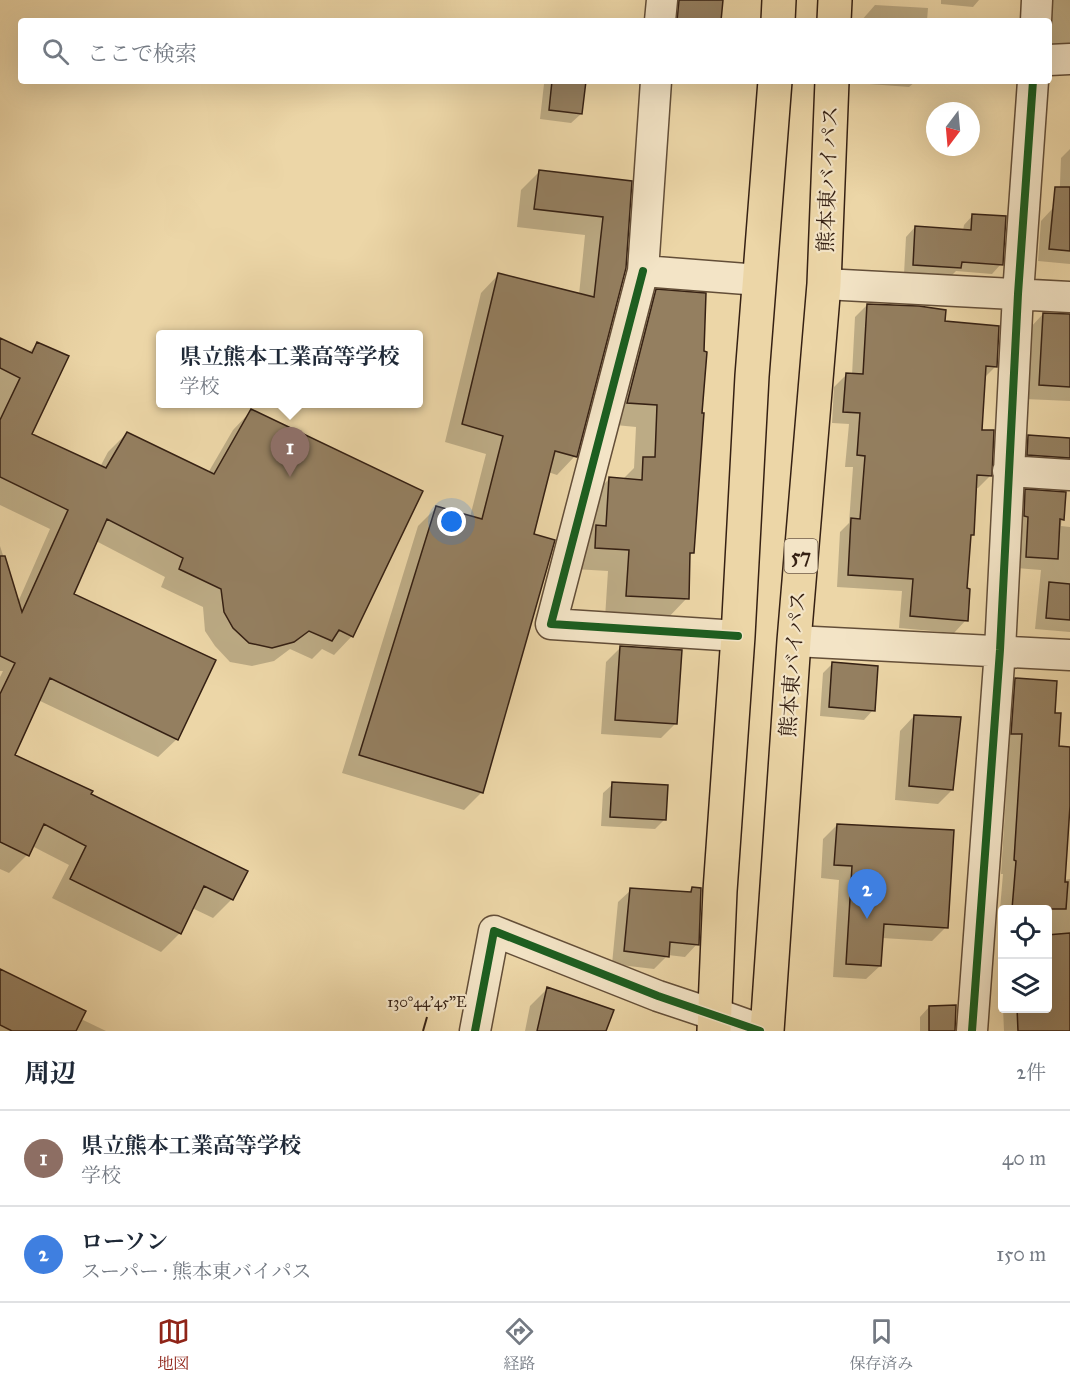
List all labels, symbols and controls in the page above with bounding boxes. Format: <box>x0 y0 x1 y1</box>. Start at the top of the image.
search box <box>18 18 1052 84</box>
icon: search <box>39 35 72 68</box>
text: ここで検索 <box>87 40 197 67</box>
north arrow <box>926 102 980 156</box>
street label: 熊本東バイパス <box>812 105 844 253</box>
popup <box>156 330 423 408</box>
text: 県立熊本工業高等学校 <box>179 343 400 370</box>
text: 学校 <box>179 374 219 398</box>
pin: 1 <box>270 428 310 477</box>
your location <box>437 507 466 536</box>
road number: 57 <box>784 539 818 573</box>
street label: 熊本東バイパス <box>775 590 811 738</box>
pin: 2 <box>848 870 886 919</box>
map controls <box>998 905 1052 1013</box>
button: locate <box>998 905 1052 959</box>
button: layers <box>998 959 1052 1013</box>
text: 130°44'45"E <box>387 993 467 1011</box>
text: 周辺 <box>24 1057 76 1089</box>
text: 2件 <box>1016 1060 1046 1084</box>
text: 県立熊本工業高等学校 <box>81 1132 301 1159</box>
text: 1 <box>40 1146 47 1170</box>
text: 40 m <box>1002 1146 1046 1170</box>
text: 学校 <box>81 1163 121 1187</box>
text: ローソン <box>81 1228 168 1255</box>
text: 2 <box>39 1242 48 1266</box>
text: 150 m <box>996 1242 1046 1266</box>
text: スーパー · 熊本東バイパス <box>81 1259 312 1283</box>
tab: 地図 <box>157 1315 190 1374</box>
tab: 経路 <box>503 1315 536 1374</box>
tab: 保存済み <box>849 1315 913 1374</box>

